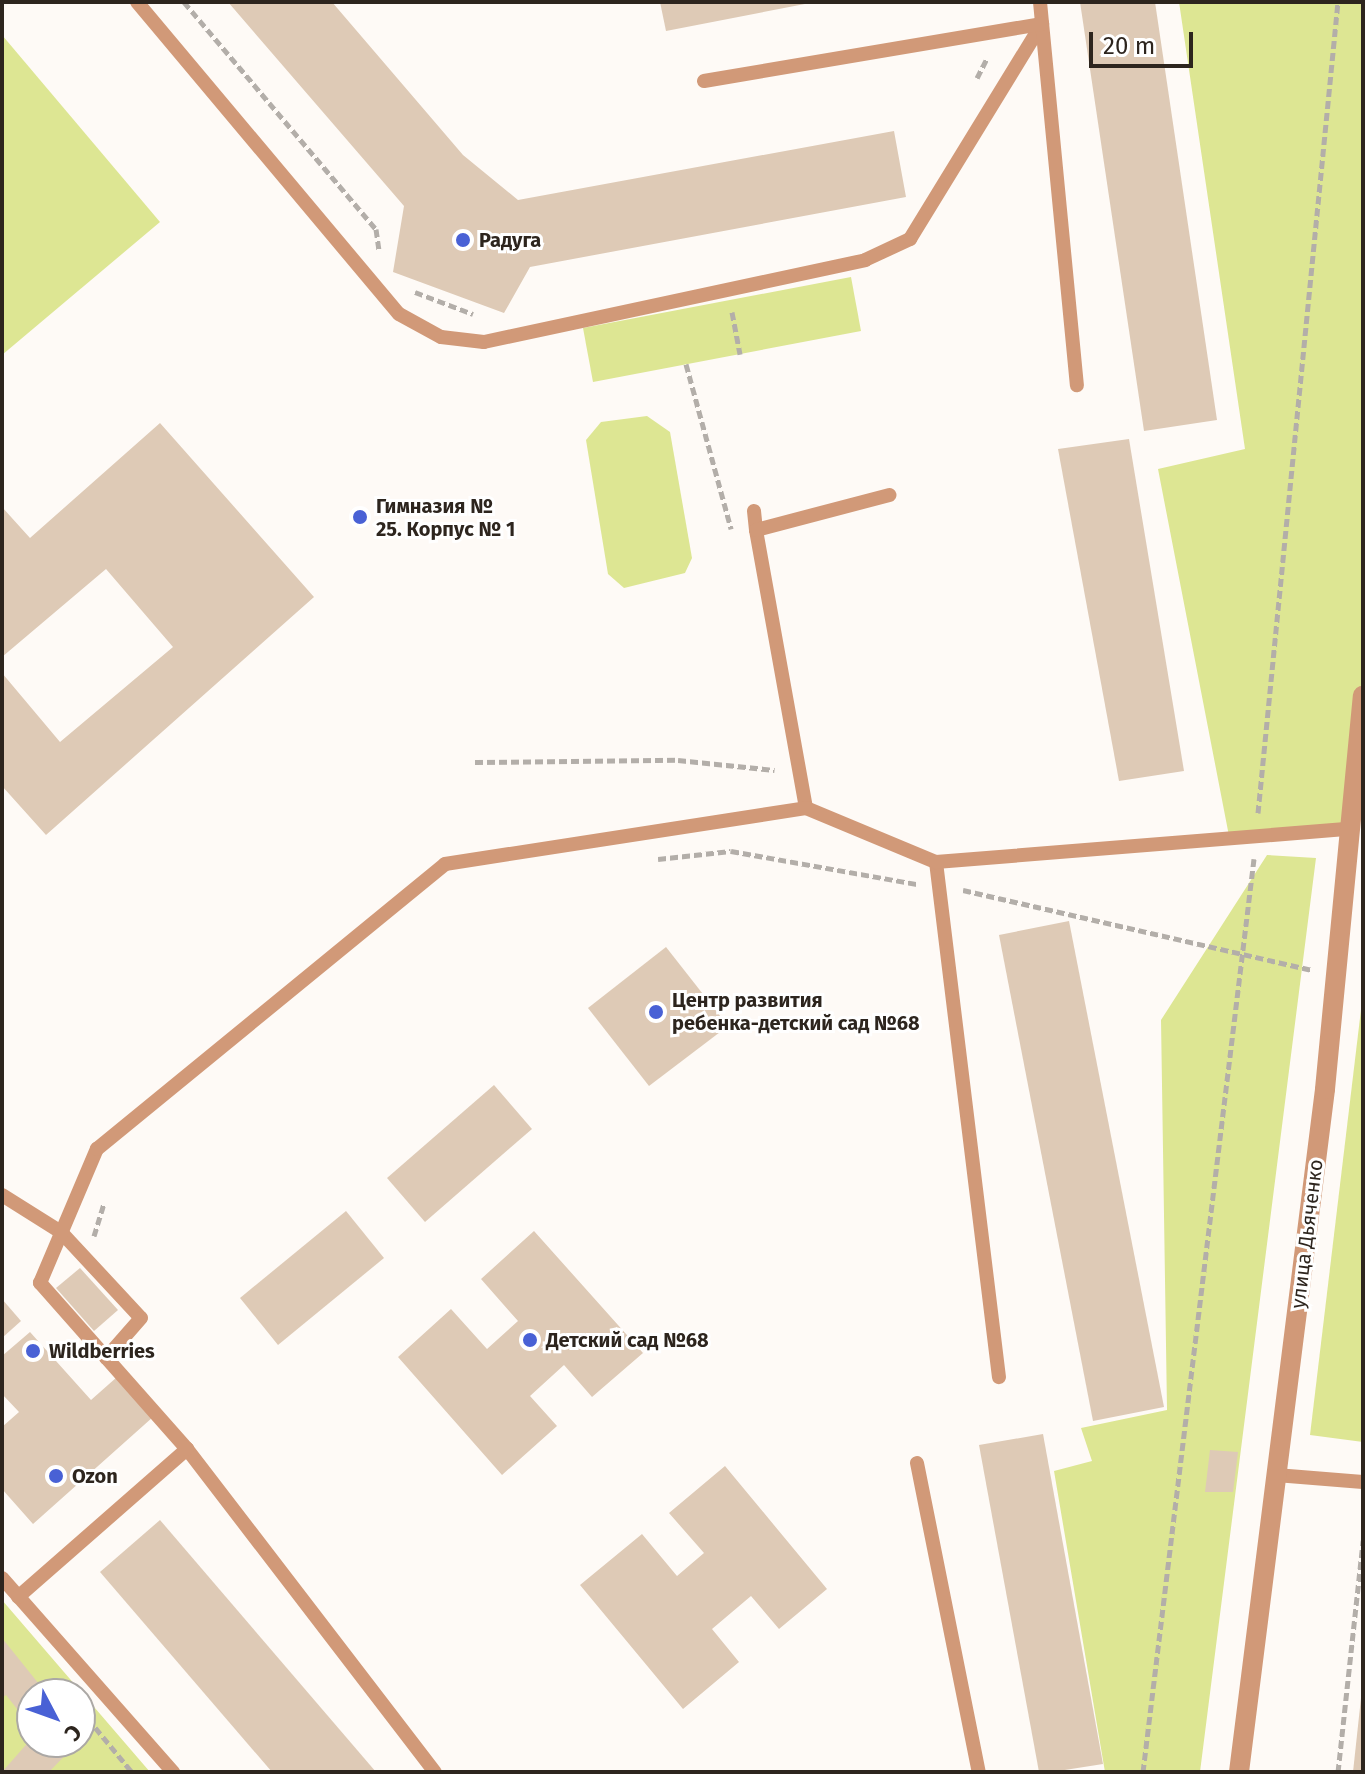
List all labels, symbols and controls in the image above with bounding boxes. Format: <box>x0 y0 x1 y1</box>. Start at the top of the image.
scale bar <box>1093 16 1197 66</box>
text: 20 m <box>1103 32 1155 60</box>
place label: Радуга <box>479 228 541 252</box>
marker: Радуга <box>454 231 472 249</box>
place label: Гимназия № 25. Корпус № 1 <box>376 494 515 541</box>
marker: Гимназия № 25. Корпус № 1 <box>351 508 369 526</box>
place label: Центр развития ребенка-детский сад №68 <box>672 988 920 1035</box>
marker: Центр развития ребенка-детский сад №68 <box>647 1003 665 1021</box>
street label: улица Дьяченко <box>1286 1158 1328 1310</box>
place label: Детский сад №68 <box>546 1328 709 1352</box>
marker: Детский сад №68 <box>521 1331 539 1349</box>
place label: Wildberries <box>49 1339 155 1363</box>
marker: Wildberries <box>24 1342 42 1360</box>
place label: Ozon <box>72 1464 118 1488</box>
marker: Ozon <box>47 1467 65 1485</box>
north arrow <box>16 1678 96 1758</box>
text: С <box>59 1719 87 1746</box>

